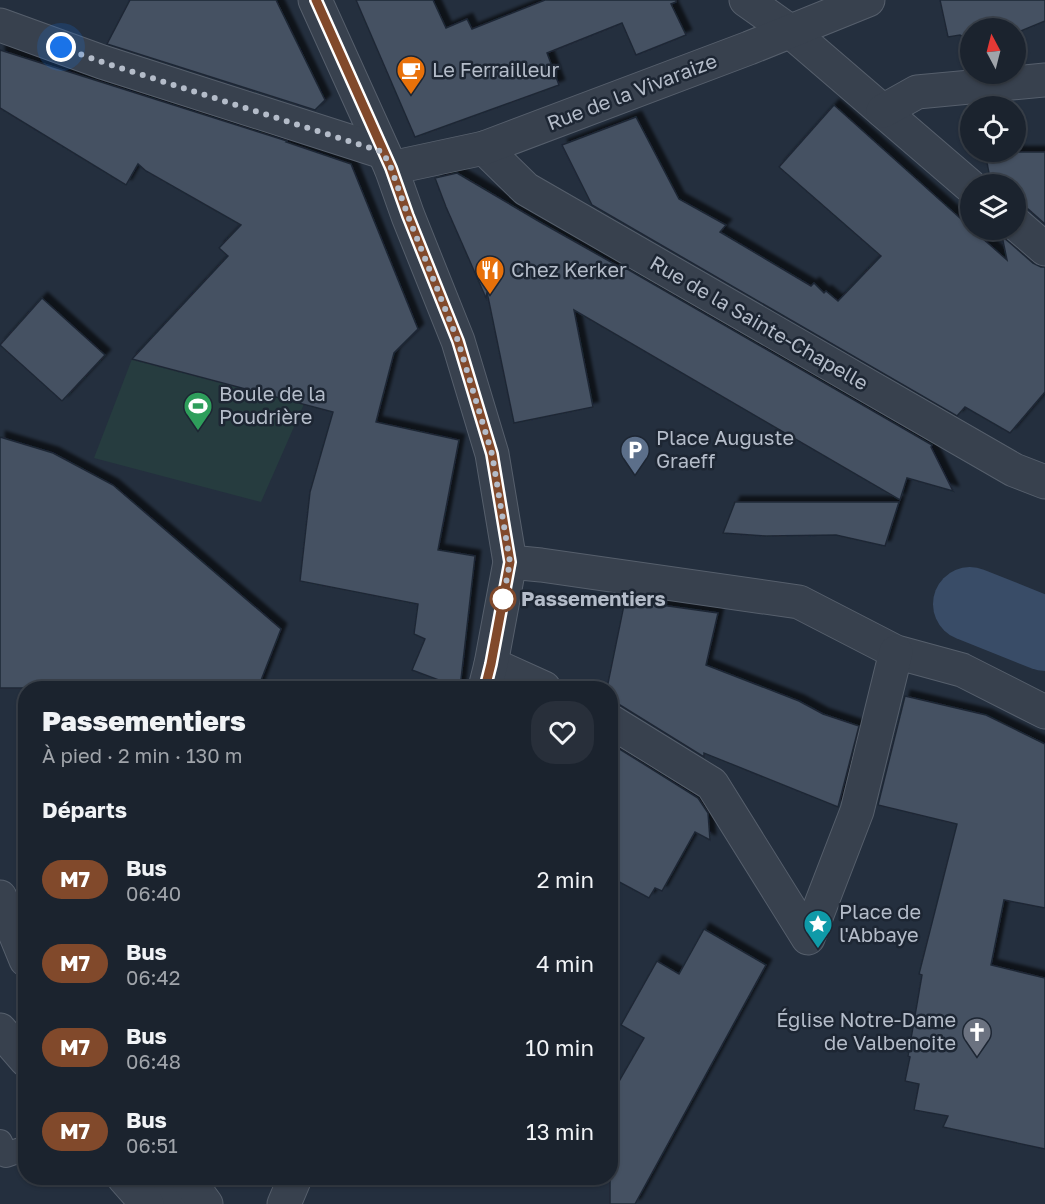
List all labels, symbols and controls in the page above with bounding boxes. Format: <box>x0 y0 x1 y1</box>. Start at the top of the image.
north arrow <box>960 18 1026 84</box>
map controls <box>960 18 1026 240</box>
your location <box>46 32 76 62</box>
street label: Rue de la Vivaraize <box>543 48 720 135</box>
cafe icon: Le Ferrailleur <box>395 54 427 96</box>
place label: Le Ferrailleur <box>432 57 559 81</box>
button: locate <box>960 96 1026 162</box>
button: layers <box>960 174 1026 240</box>
street label: Rue de la Sainte-Chapelle <box>646 250 873 394</box>
restaurant icon: Chez Kerker <box>474 254 506 296</box>
place label: Chez Kerker <box>511 257 627 281</box>
place label: Boule de la Poudrière <box>219 381 326 428</box>
sports icon: Boule de la Poudrière <box>182 390 214 432</box>
place label: Place Auguste Graeff <box>656 425 794 472</box>
parking icon: Place Auguste Graeff <box>619 434 651 476</box>
marker: Passementiers <box>490 586 516 612</box>
place label: Passementiers <box>521 586 666 610</box>
button: heart <box>531 701 594 764</box>
text: Passementiers <box>42 704 246 737</box>
text: À pied · 2 min · 130 m <box>42 743 242 767</box>
text: Départs <box>42 796 127 823</box>
text: Bus <box>126 854 167 881</box>
text: M7 <box>60 866 90 892</box>
text: 2 min <box>537 866 594 893</box>
text: 06:40 <box>126 881 181 905</box>
place label: Place de l'Abbaye <box>839 899 921 946</box>
place icon: Place de l'Abbaye <box>802 908 834 950</box>
text: Bus <box>126 938 167 965</box>
text: M7 <box>60 950 90 976</box>
text: 4 min <box>536 950 594 977</box>
text: 06:42 <box>126 965 180 989</box>
place label: Église Notre-Dame de Valbenoite <box>776 1007 956 1054</box>
church icon: Église Notre-Dame de Valbenoite <box>961 1016 993 1058</box>
text: Bus <box>126 1022 167 1049</box>
text: M7 <box>60 1034 90 1060</box>
text: 10 min <box>525 1034 594 1061</box>
text: 06:48 <box>126 1049 181 1073</box>
text: Bus <box>126 1106 167 1133</box>
text: M7 <box>60 1118 90 1144</box>
text: 13 min <box>526 1118 594 1145</box>
text: 06:51 <box>126 1133 178 1157</box>

